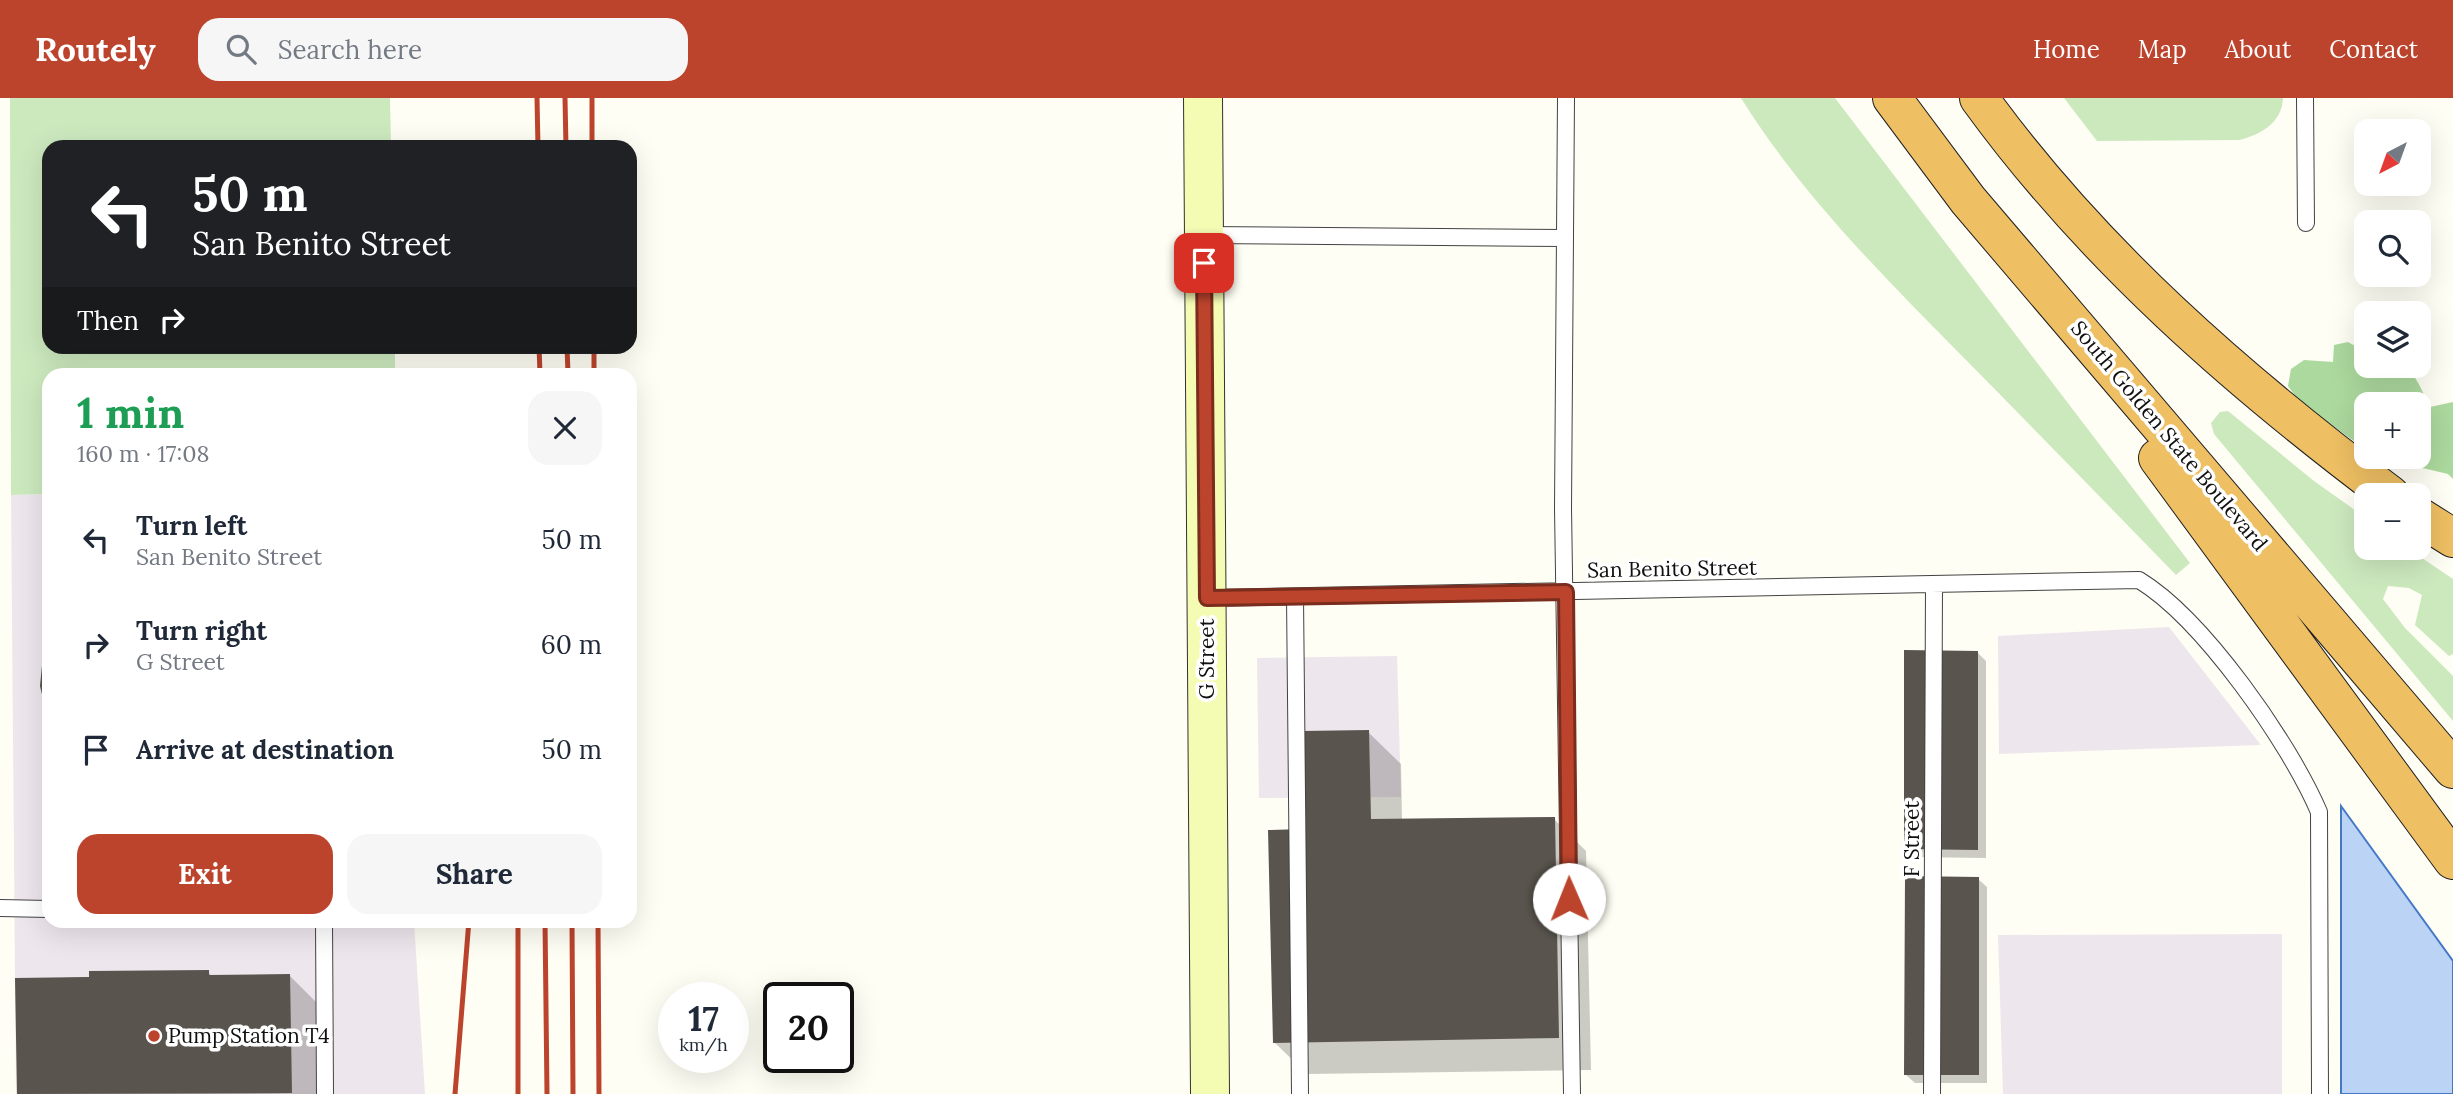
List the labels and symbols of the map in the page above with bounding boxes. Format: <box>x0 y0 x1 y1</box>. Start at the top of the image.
north arrow <box>2354 119 2431 196</box>
pin <box>1174 233 1234 293</box>
street label: South Golden State Boulevard <box>2065 315 2274 556</box>
street label: San Benito Street <box>1587 554 1758 583</box>
street label: G Street <box>1193 618 1220 700</box>
street label: F Street <box>1898 800 1925 877</box>
position arrow <box>1532 862 1606 936</box>
speed limit sign: 20 <box>763 982 854 1073</box>
place label: Pump Station T4 <box>168 1022 330 1049</box>
marker: Pump Station T4 <box>146 1028 162 1044</box>

